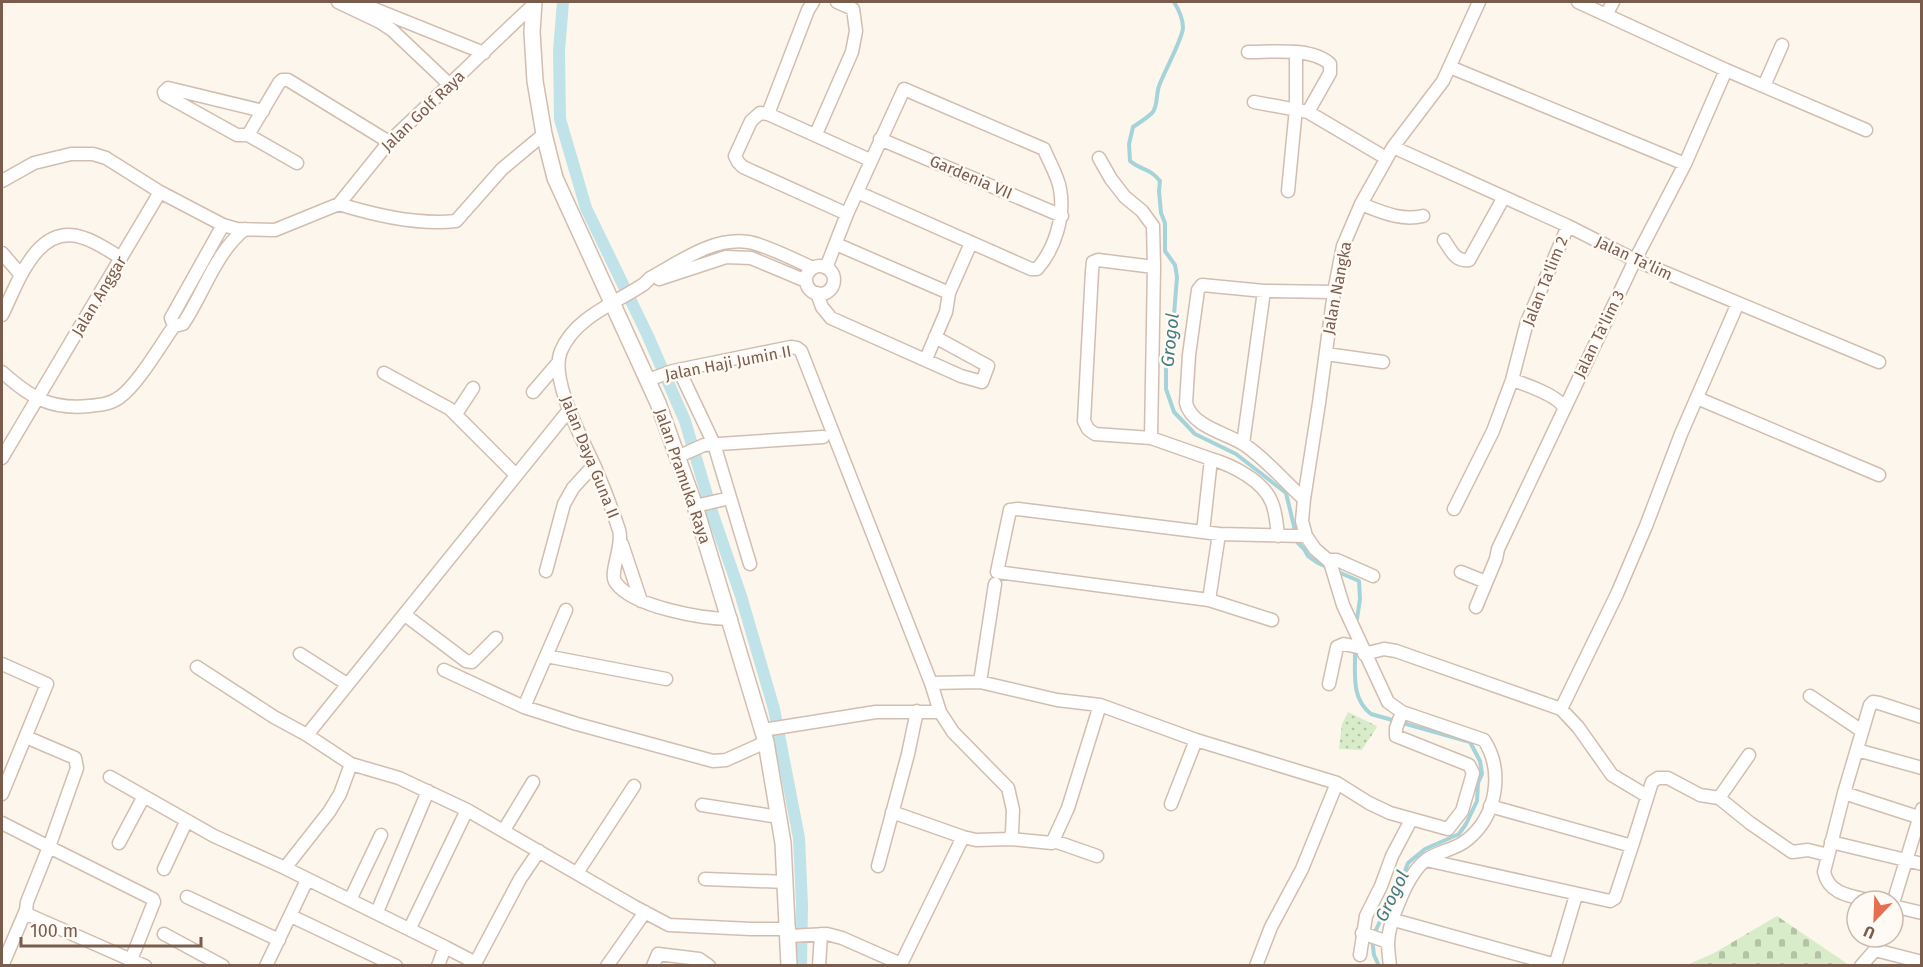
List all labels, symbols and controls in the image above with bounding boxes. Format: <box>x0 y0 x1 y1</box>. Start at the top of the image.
street label: Jalan Golf Raya <box>377 67 469 155</box>
street label: Gardenia VII <box>927 151 1015 203</box>
street label: Jalan Ta'lim <box>1592 232 1676 284</box>
street label: Jalan Ta'lim 2 <box>1518 233 1572 329</box>
street label: Jalan Nangka <box>1319 240 1355 336</box>
street label: Jalan Anggar <box>68 252 131 340</box>
street label: Jalan Ta'lim 3 <box>1570 287 1628 381</box>
water label: Grogol <box>1156 312 1184 368</box>
street label: Jalan Haji Jumin II <box>663 341 793 385</box>
street label: Jalan Daya Guna II <box>557 393 623 521</box>
street label: Jalan Pramuka Raya <box>651 406 715 546</box>
water label: Grogol <box>1370 867 1414 925</box>
north arrow <box>1845 889 1905 949</box>
scale bar <box>21 910 201 948</box>
text: 100 m <box>30 920 78 942</box>
text: U <box>1861 922 1878 943</box>

